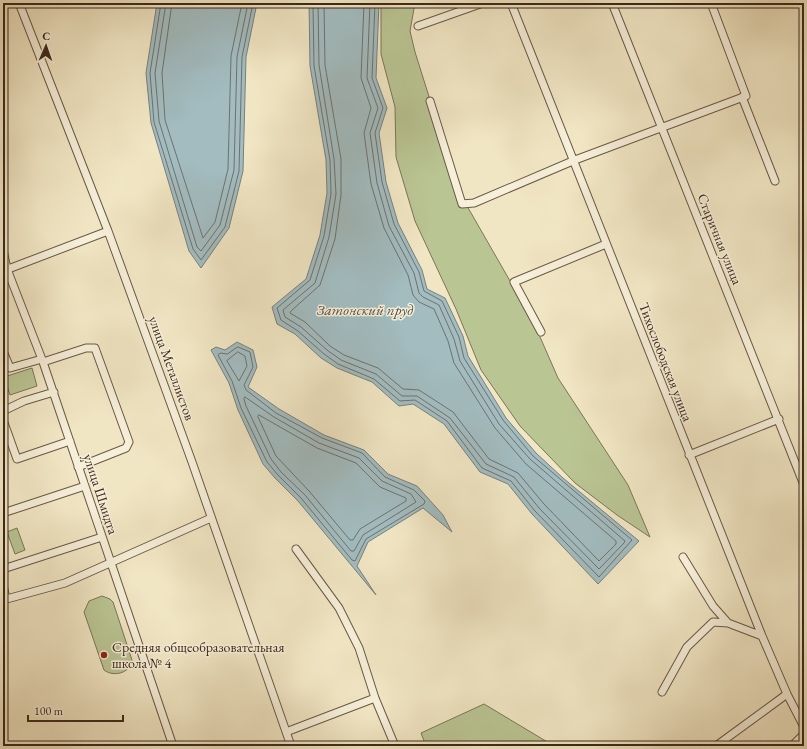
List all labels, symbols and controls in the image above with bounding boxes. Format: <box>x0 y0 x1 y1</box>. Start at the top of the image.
north arrow <box>26 26 66 66</box>
text: С <box>42 29 51 43</box>
street label: Старичная улица <box>694 191 747 288</box>
water label: Затонский пруд <box>317 300 413 319</box>
street label: Тихослободская улица <box>635 300 697 424</box>
street label: улица Металлистов <box>145 313 199 423</box>
street label: улица Шмидта <box>79 451 123 537</box>
place label: Средняя общеобразовательная школа № 4 <box>112 638 285 672</box>
marker: Средняя общеобразовательная школа № 4 <box>99 650 109 660</box>
scale bar <box>28 697 123 723</box>
text: 100 m <box>34 703 64 719</box>

